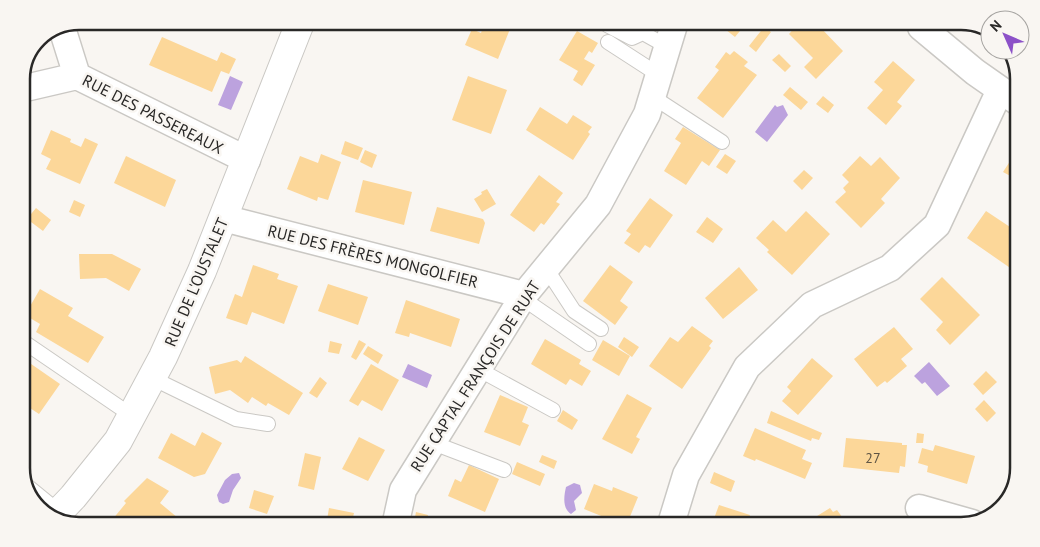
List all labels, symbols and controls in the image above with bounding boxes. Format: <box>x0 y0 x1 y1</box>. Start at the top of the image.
north arrow <box>980 10 1030 60</box>
text: N <box>986 16 1005 35</box>
street label: RUE DES PASSEREAUX <box>79 70 227 158</box>
street label: RUE DE L'OUSTALET <box>160 214 232 349</box>
street label: RUE DES FRÈRES MONGOLFIER <box>266 220 480 292</box>
street label: RUE CAPTAL FRANÇOIS DE RUAT <box>406 277 544 475</box>
house number: 27 <box>865 449 881 467</box>

